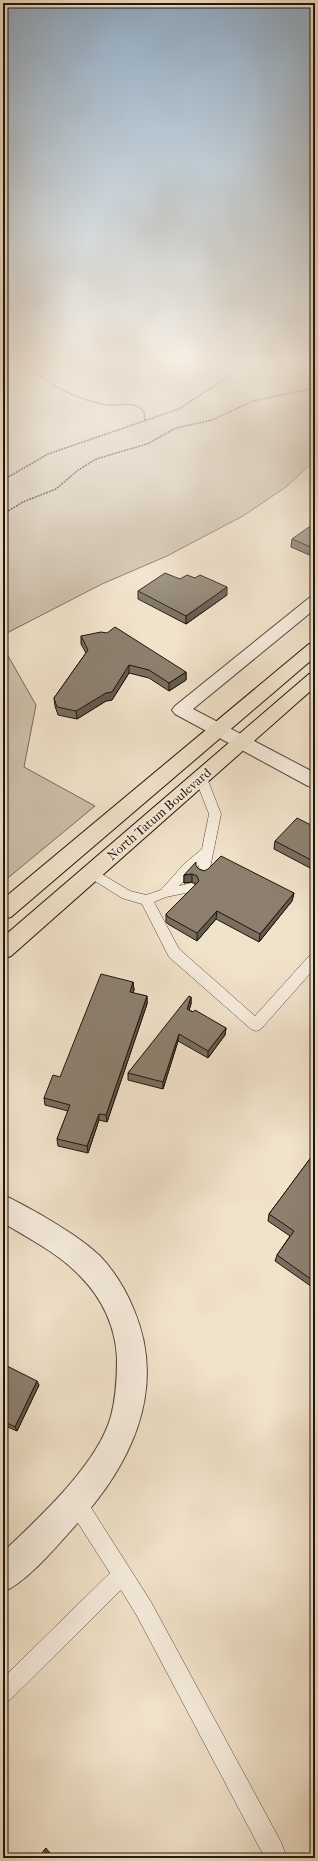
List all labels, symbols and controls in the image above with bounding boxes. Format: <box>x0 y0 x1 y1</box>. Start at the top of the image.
street label: North Tatum Boulevard <box>104 764 215 863</box>

